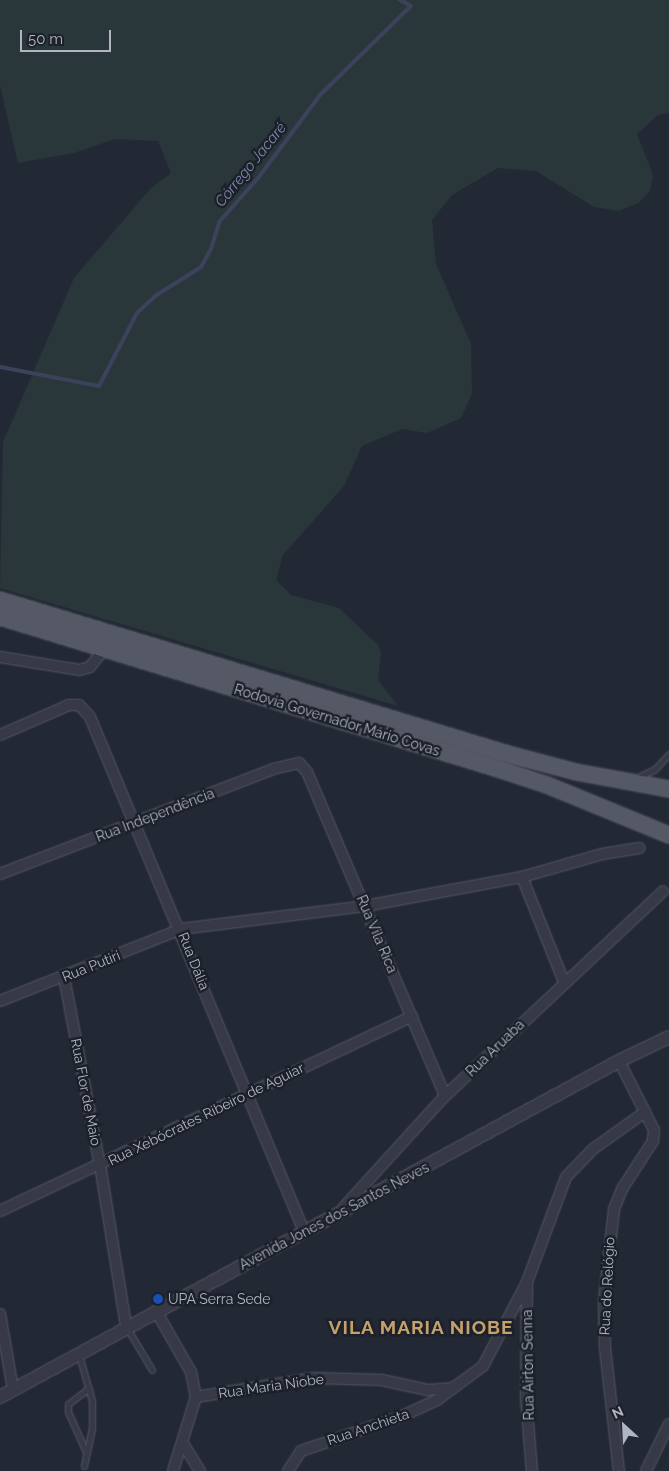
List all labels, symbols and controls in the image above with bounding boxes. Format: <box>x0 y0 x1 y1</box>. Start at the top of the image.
scale bar <box>22 20 114 52</box>
text: 50 m <box>28 30 63 48</box>
water label: Córrego Jacaré <box>211 119 291 211</box>
street label: Rodovia Governador Mário Covas <box>232 681 442 759</box>
street label: Rua Independência <box>93 785 217 845</box>
street label: Rua Vila Rica <box>353 892 401 976</box>
street label: Rua Dália <box>175 930 213 992</box>
street label: Rua Putiri <box>59 947 123 985</box>
street label: Rua Aruaba <box>462 1016 528 1080</box>
street label: Rua Flor de Maio <box>67 1037 105 1147</box>
street label: Rua Xebócrates Ribeiro de Aguiar <box>105 1059 307 1169</box>
street label: Avenida Jones dos Santos Neves <box>236 1159 432 1273</box>
street label: Rua do Relógio <box>596 1236 618 1336</box>
place label: UPA Serra Sede <box>168 1291 271 1307</box>
marker: UPA Serra Sede <box>152 1293 164 1305</box>
street label: Rua Airton Senna <box>519 1309 537 1421</box>
district label: VILA MARIA NIOBE <box>326 1317 516 1339</box>
street label: Rua Maria Niobe <box>217 1370 325 1402</box>
north arrow <box>599 1401 649 1451</box>
text: N <box>609 1403 626 1422</box>
street label: Rua Anchieta <box>325 1405 411 1449</box>

